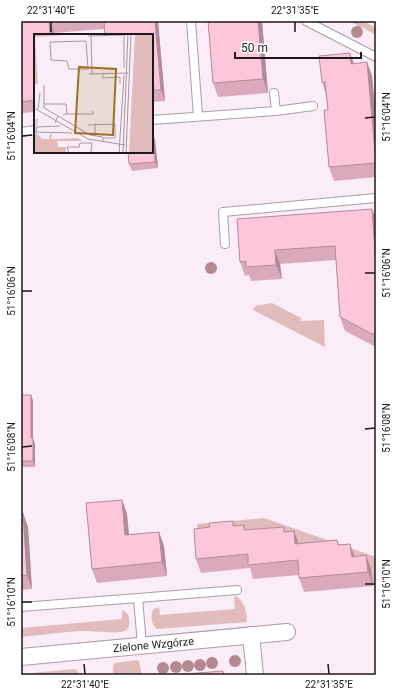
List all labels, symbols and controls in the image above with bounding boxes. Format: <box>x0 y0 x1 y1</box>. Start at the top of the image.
text: 22°31'40"E <box>27 5 75 16</box>
text: 22°31'35"E <box>271 5 319 16</box>
inset map <box>34 34 153 153</box>
scale bar <box>235 34 361 60</box>
text: 50 m <box>241 41 268 55</box>
text: 51°16'04"N <box>381 92 392 142</box>
text: 51°16'04"N <box>6 111 17 161</box>
text: 51°16'06"N <box>381 248 392 298</box>
text: 51°16'06"N <box>6 266 17 316</box>
text: 51°16'08"N <box>381 403 392 453</box>
text: 51°16'08"N <box>6 422 17 472</box>
text: 51°16'10"N <box>381 559 392 609</box>
text: 51°16'10"N <box>6 577 17 627</box>
street label: Zielone Wzgórze <box>112 634 195 655</box>
text: 22°31'40"E <box>61 679 109 690</box>
text: 22°31'35"E <box>305 679 353 690</box>

